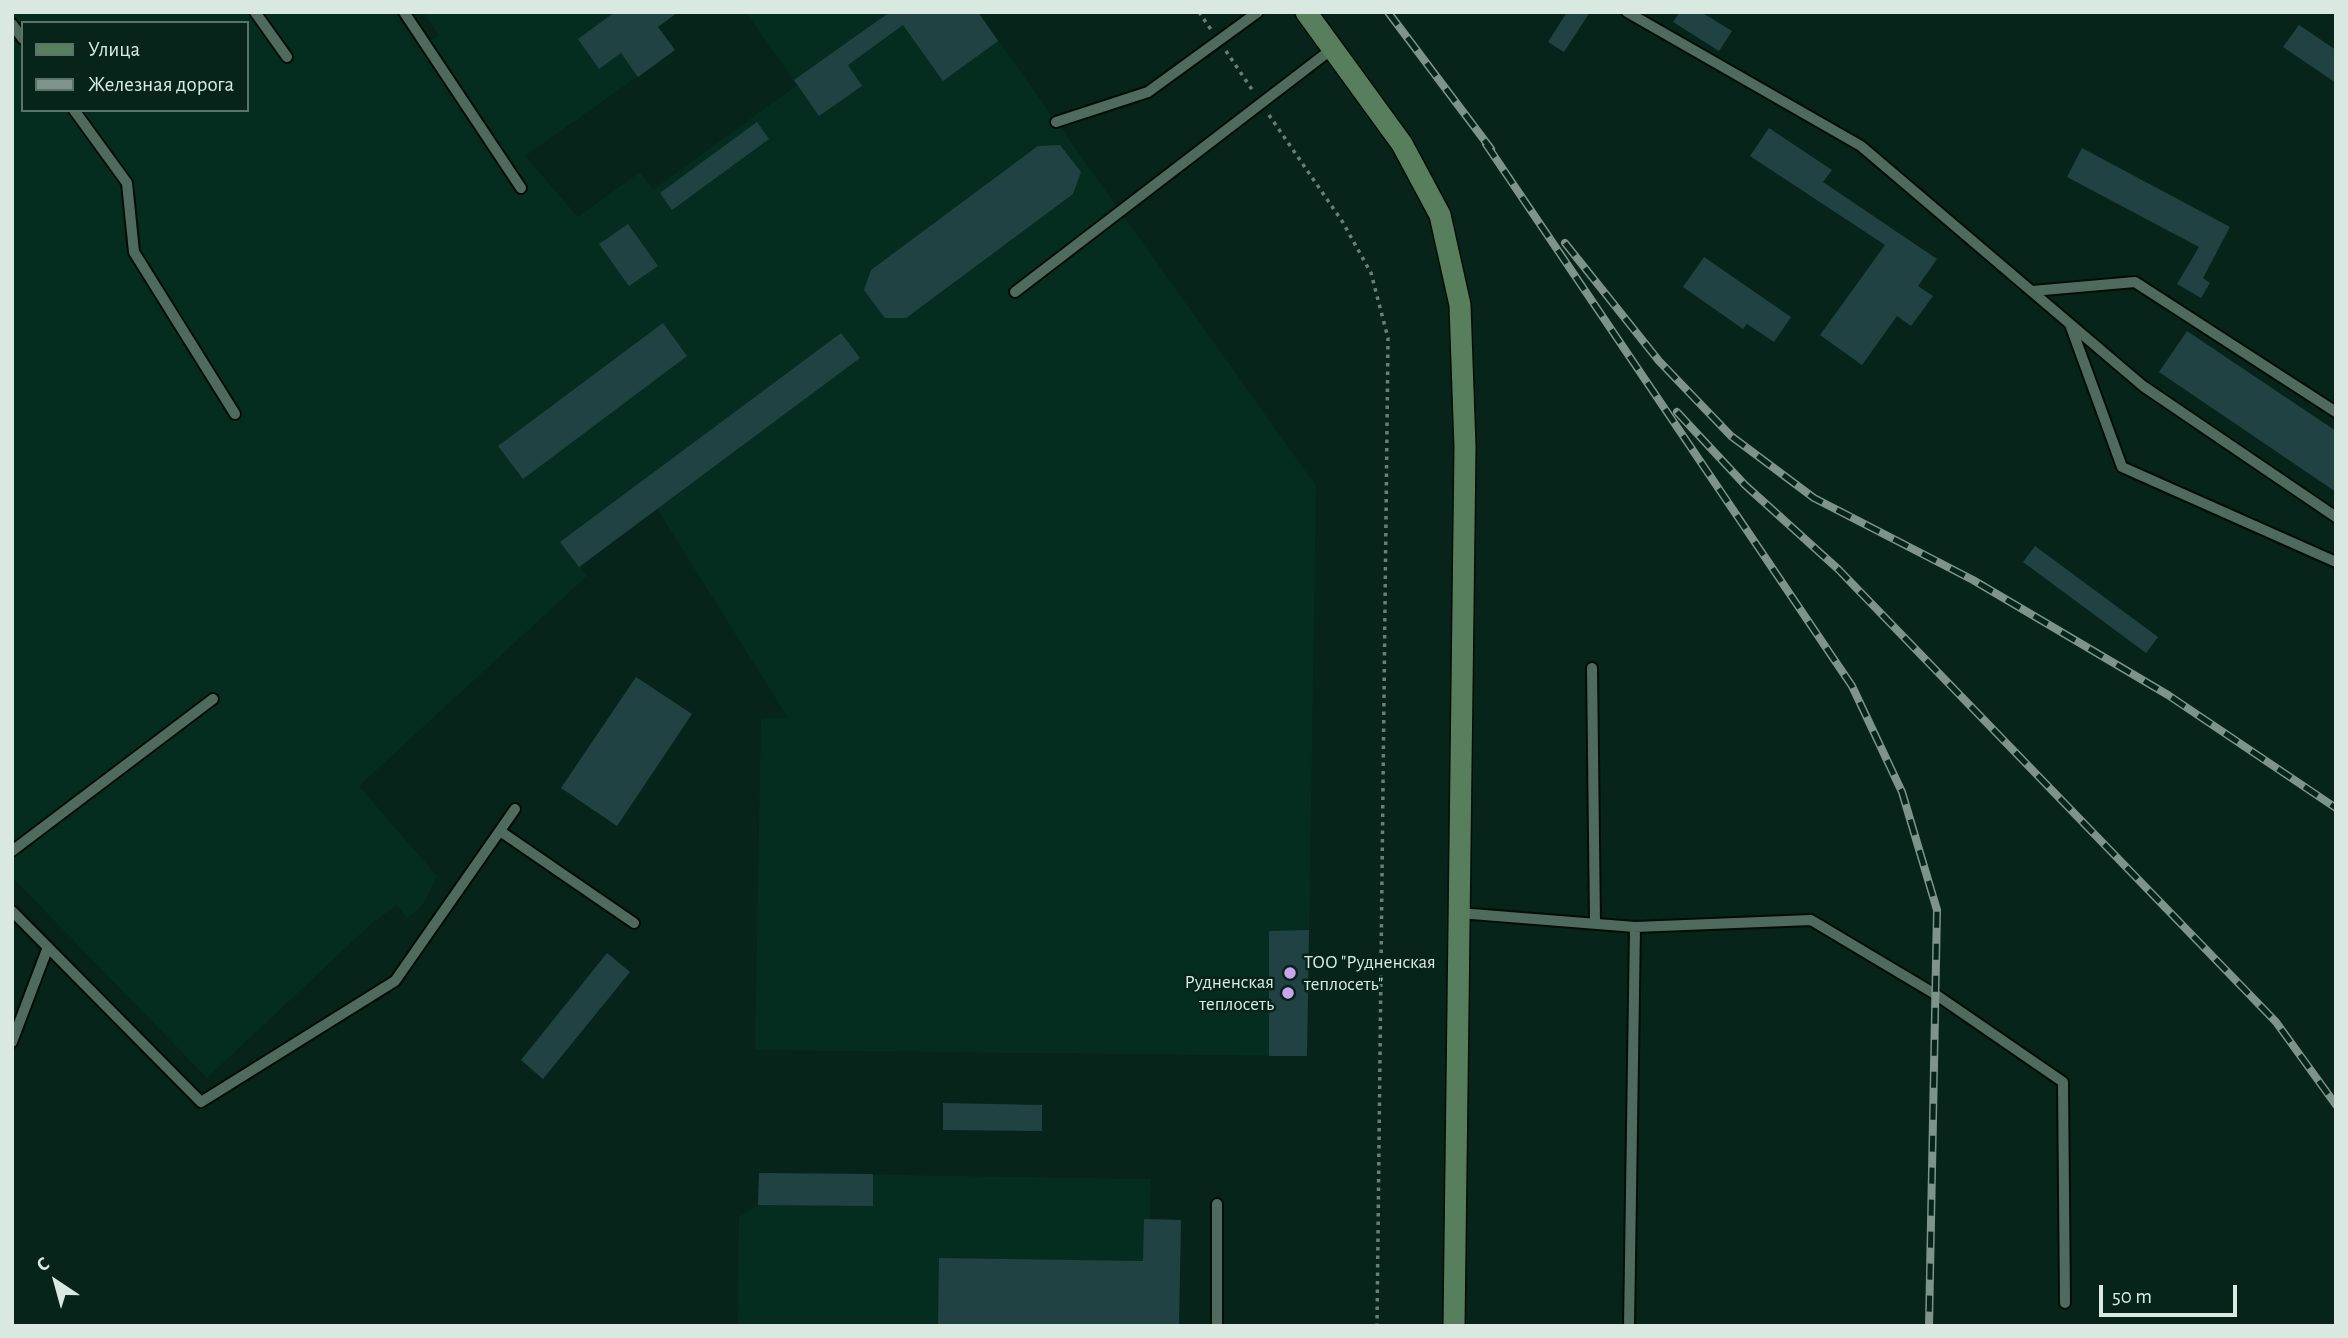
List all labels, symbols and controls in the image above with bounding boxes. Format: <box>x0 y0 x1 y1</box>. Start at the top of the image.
legend <box>21 21 248 112</box>
text: Улица <box>88 39 140 60</box>
text: Железная дорога <box>88 74 234 95</box>
place label: ТОО "Рудненская теплосеть" <box>1304 951 1436 995</box>
marker: ТОО "Рудненская теплосеть" <box>1282 965 1298 981</box>
place label: Рудненская теплосеть <box>1185 971 1274 1015</box>
marker: Рудненская теплосеть <box>1280 985 1296 1001</box>
north arrow <box>21 1247 91 1317</box>
text: С <box>34 1254 53 1275</box>
scale bar <box>2103 1272 2241 1316</box>
text: 50 m <box>2112 1286 2152 1307</box>

